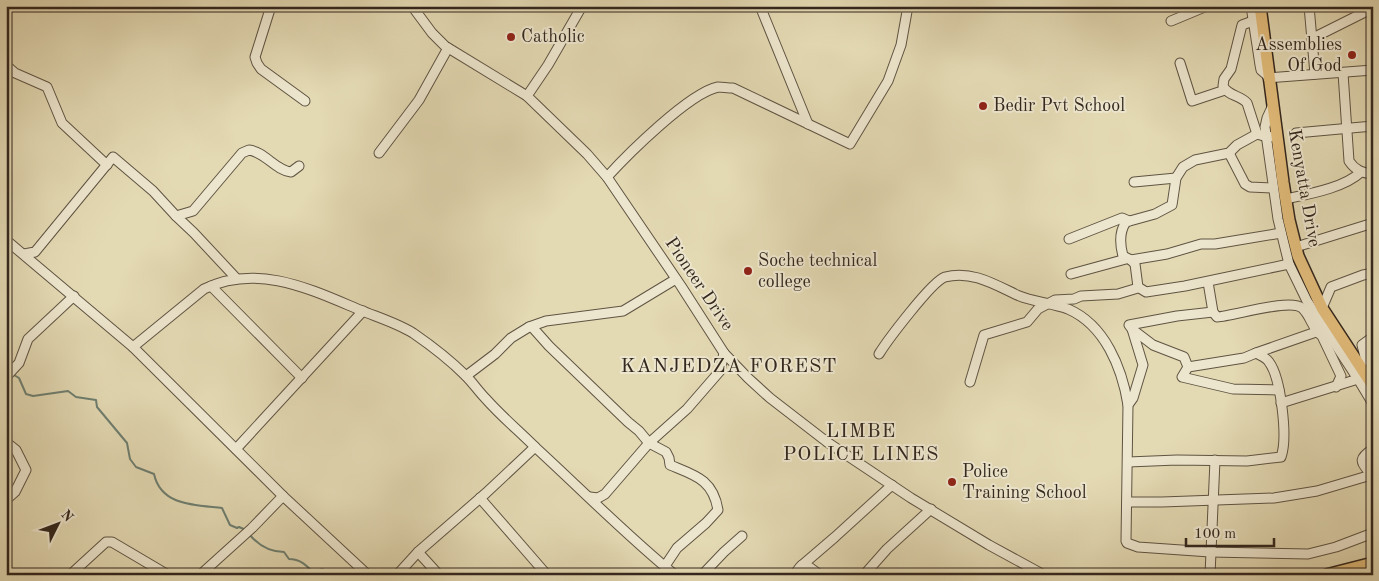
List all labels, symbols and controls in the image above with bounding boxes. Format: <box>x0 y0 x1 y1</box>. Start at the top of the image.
place label: Catholic <box>521 28 585 46</box>
marker: Catholic <box>505 31 517 43</box>
place label: Assemblies Of God <box>1255 36 1342 75</box>
marker: Assemblies Of God <box>1346 49 1358 61</box>
place label: Bedir Pvt School <box>993 97 1125 115</box>
marker: Bedir Pvt School <box>977 100 989 112</box>
street label: Kenyatta Drive <box>1285 128 1323 248</box>
street label: Pioneer Drive <box>661 234 737 334</box>
place label: Soche technical college <box>758 252 878 291</box>
marker: Soche technical college <box>742 265 754 277</box>
district label: KANJEDZA FOREST <box>620 357 838 377</box>
district label: LIMBE POLICE LINES <box>783 422 939 465</box>
place label: Police Training School <box>962 463 1087 502</box>
marker: Police Training School <box>946 476 958 488</box>
north arrow <box>32 498 82 548</box>
text: N <box>58 507 76 525</box>
scale bar <box>1186 516 1274 548</box>
text: 100 m <box>1194 527 1236 542</box>

